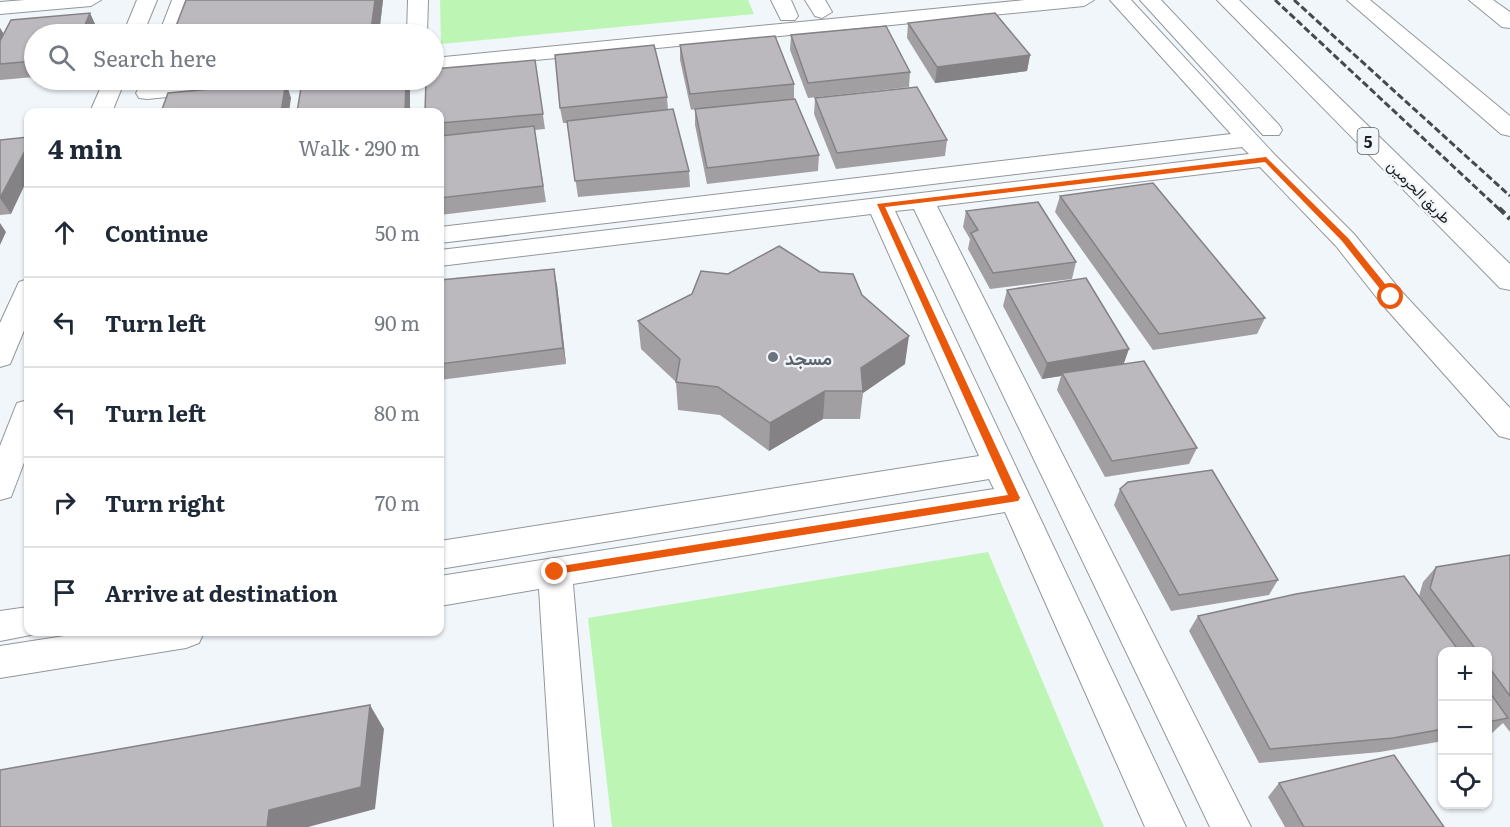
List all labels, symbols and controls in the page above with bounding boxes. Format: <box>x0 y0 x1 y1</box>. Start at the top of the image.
search box <box>24 24 444 90</box>
icon: search <box>45 41 78 74</box>
text: Search here <box>93 41 216 74</box>
text: 4 min <box>48 128 122 167</box>
road number: 5 <box>1358 128 1378 154</box>
text: Walk · 290 m <box>299 132 420 162</box>
street label: طريق الحرمين <box>1383 154 1457 228</box>
icon: ahead <box>48 216 81 249</box>
text: Continue <box>105 216 208 249</box>
text: 50 m <box>375 217 420 247</box>
route start <box>1377 283 1403 309</box>
icon: left <box>48 306 81 339</box>
text: Turn left <box>105 306 206 339</box>
text: 90 m <box>375 307 420 337</box>
place label: مسجد <box>785 344 832 371</box>
marker: مسجد <box>766 350 780 364</box>
icon: left <box>48 396 81 429</box>
text: Turn left <box>105 396 206 429</box>
text: 80 m <box>374 397 420 427</box>
icon: right <box>48 486 81 519</box>
text: Turn right <box>105 486 225 519</box>
text: 70 m <box>375 487 420 517</box>
route end <box>541 558 567 584</box>
icon: arrive <box>48 576 81 609</box>
text: Arrive at destination <box>105 576 338 609</box>
map controls <box>1438 647 1492 809</box>
button: + <box>1438 647 1492 701</box>
button: − <box>1438 701 1492 755</box>
button: locate <box>1438 755 1492 809</box>

